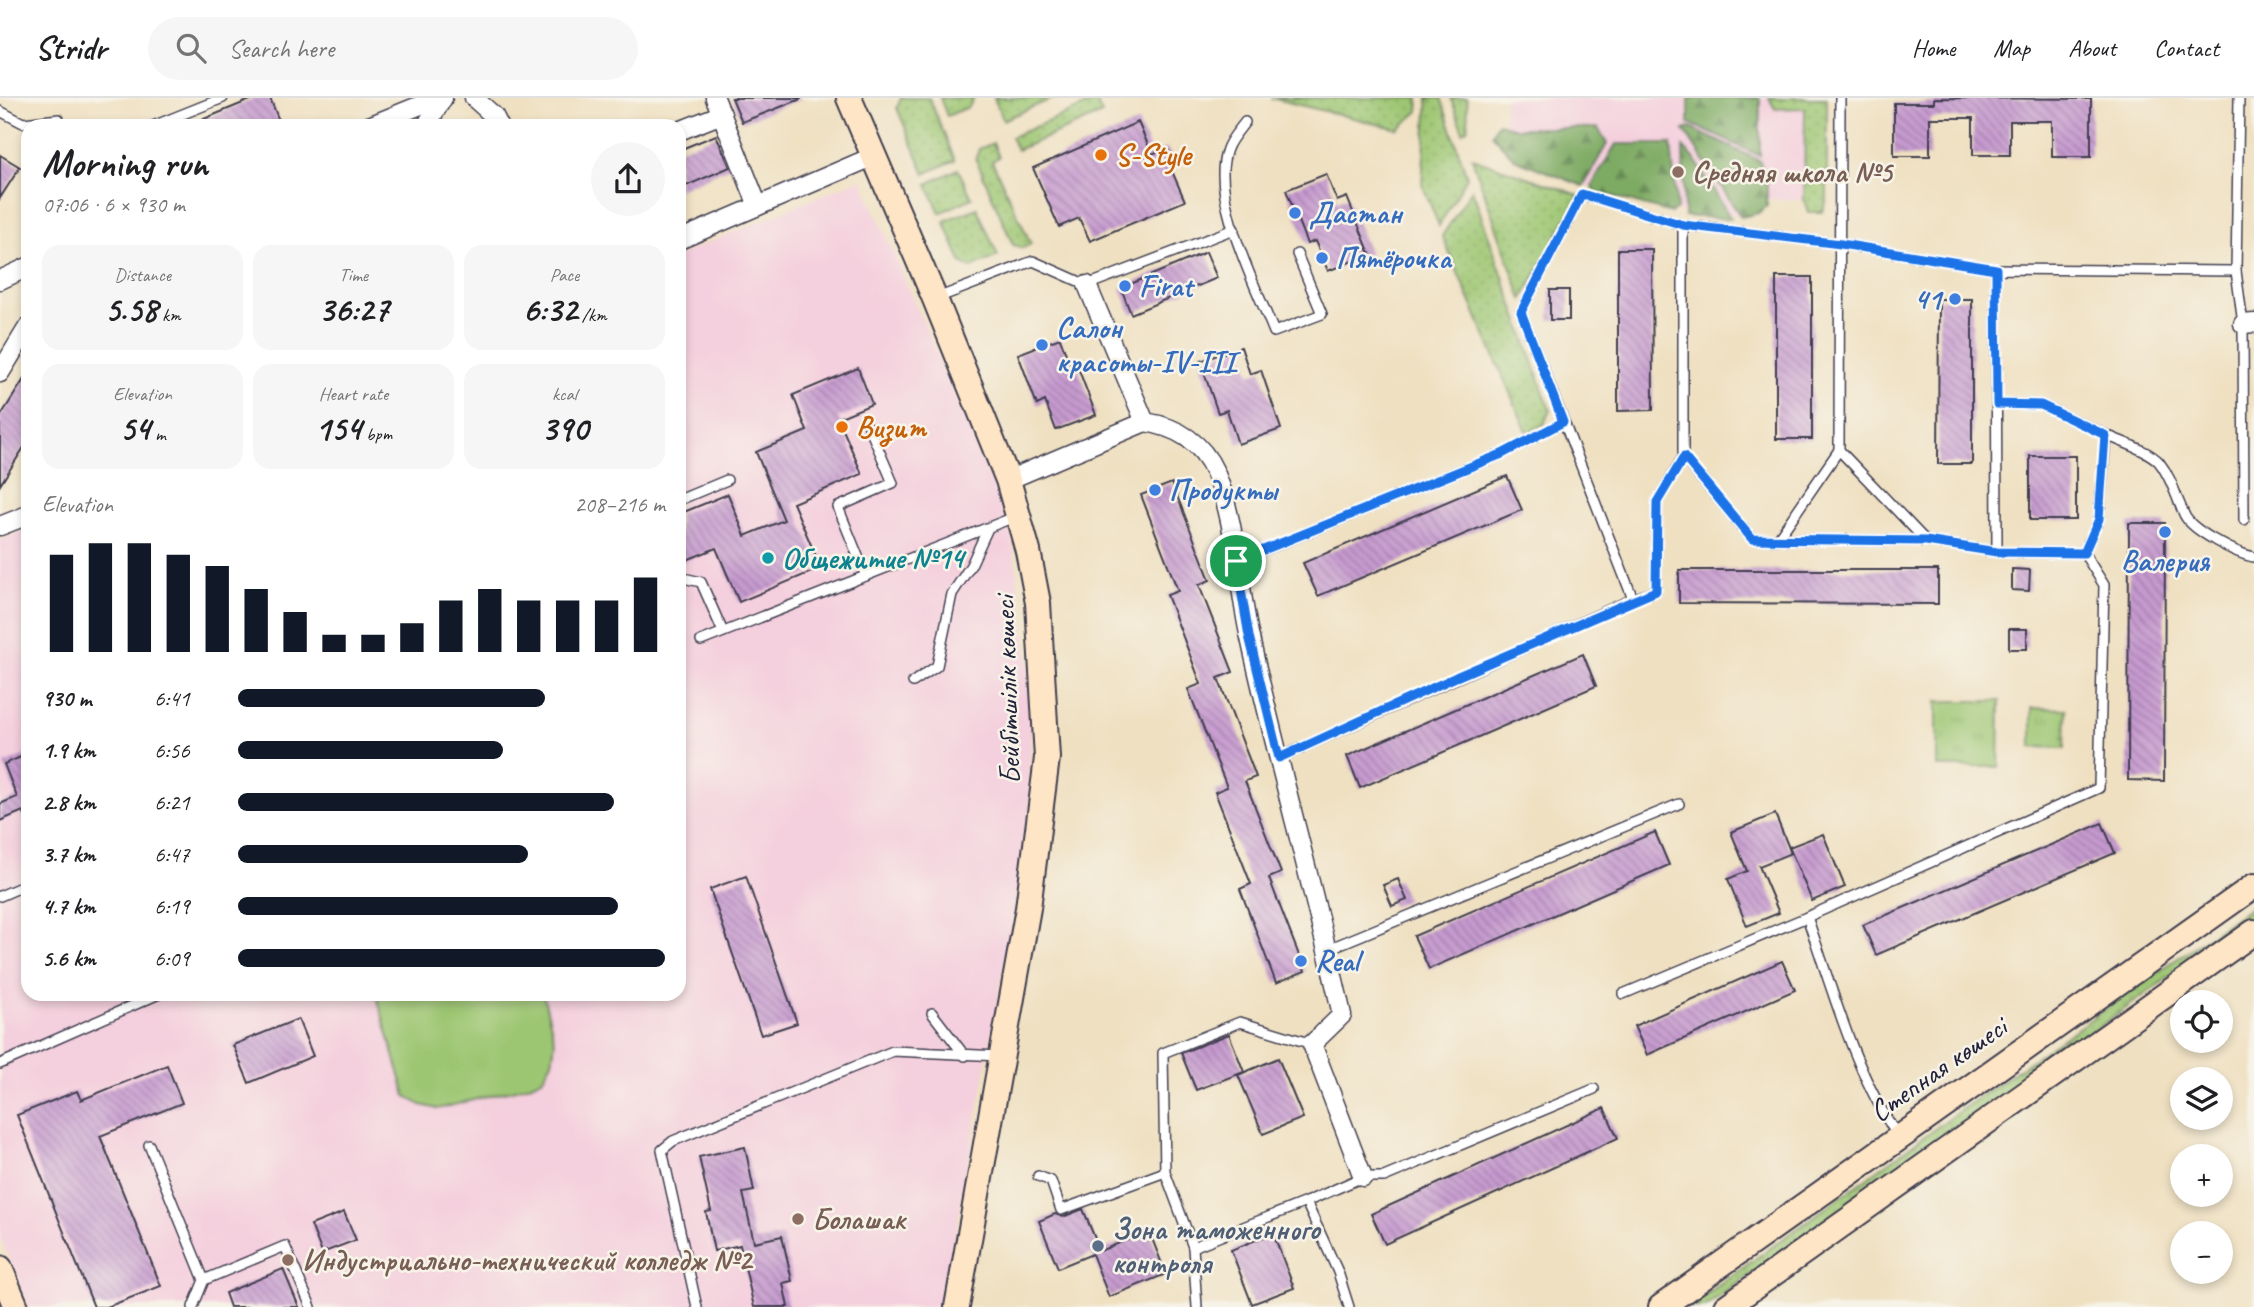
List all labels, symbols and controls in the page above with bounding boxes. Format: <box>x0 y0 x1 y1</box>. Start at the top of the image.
search box <box>148 17 638 80</box>
text: Stridr <box>35 27 106 69</box>
icon: search <box>172 29 210 67</box>
text: Search here <box>228 32 334 65</box>
text: Home <box>1912 33 1955 63</box>
text: Map <box>1993 33 2030 63</box>
text: About <box>2068 33 2116 63</box>
text: Contact <box>2154 33 2219 63</box>
place label: S-Style <box>1115 136 1194 175</box>
text: Morning run <box>42 140 208 187</box>
button: share <box>591 142 665 216</box>
marker: S-Style <box>1093 147 1109 163</box>
place label: Средняя школа №5 <box>1692 153 1895 191</box>
marker: Средняя школа №5 <box>1670 164 1686 180</box>
text: 07:06 · 6 × 930 m <box>42 190 185 219</box>
place label: Дастан <box>1309 194 1404 232</box>
marker: Дастан <box>1287 205 1303 221</box>
place label: Пятёрочка <box>1336 239 1453 277</box>
marker: Пятёрочка <box>1314 250 1330 266</box>
text: Distance <box>114 263 171 287</box>
text: Time <box>339 263 368 287</box>
text: Pace <box>550 263 579 287</box>
place label: Firat <box>1139 267 1195 305</box>
marker: Firat <box>1117 278 1133 294</box>
place label: 41 <box>1914 280 1945 318</box>
text: 5.58 <box>104 287 157 332</box>
text: 36:27 <box>318 287 389 332</box>
text: 6:32 <box>522 287 577 332</box>
marker: 41 <box>1947 291 1963 307</box>
text: km <box>157 303 181 327</box>
text: /km <box>577 303 607 327</box>
place label: Салон красоты-IV-III <box>1056 309 1241 381</box>
marker: Салон красоты-IV-III <box>1034 337 1050 353</box>
text: Elevation <box>113 382 172 406</box>
text: Heart rate <box>319 382 388 406</box>
text: kcal <box>552 382 577 406</box>
text: 54 <box>119 406 150 451</box>
text: 154 <box>315 406 362 451</box>
text: 390 <box>541 406 588 451</box>
place label: Визит <box>856 408 927 447</box>
marker: Визит <box>834 419 850 435</box>
text: m <box>150 422 166 446</box>
text: bpm <box>362 422 392 446</box>
place label: Продукты <box>1169 471 1280 510</box>
marker: Продукты <box>1147 482 1163 498</box>
text: Elevation <box>42 490 113 519</box>
text: 208–216 m <box>574 490 665 519</box>
marker: Валерия <box>2157 524 2173 540</box>
pin <box>1206 531 1266 591</box>
place label: Общежитие №14 <box>782 539 967 577</box>
icon: arrive <box>1217 542 1255 580</box>
place label: Валерия <box>2121 542 2211 580</box>
marker: Общежитие №14 <box>760 550 776 566</box>
street label: Бейбітшілік көшесі <box>985 591 1029 785</box>
text: 930 m <box>42 684 91 713</box>
text: 6:41 <box>154 684 190 713</box>
text: 1.9 km <box>42 736 95 765</box>
text: 6:56 <box>154 736 190 765</box>
text: 2.8 km <box>42 788 96 817</box>
text: 6:21 <box>154 788 190 817</box>
text: 3.7 km <box>42 840 95 869</box>
text: 6:47 <box>154 840 190 869</box>
text: 4.7 km <box>42 892 95 921</box>
text: 6:19 <box>154 892 190 921</box>
place label: Real <box>1315 942 1364 980</box>
text: 5.6 km <box>42 944 96 973</box>
text: 6:09 <box>154 944 190 973</box>
marker: Real <box>1293 953 1309 969</box>
map controls <box>2170 990 2233 1284</box>
button: locate <box>2170 990 2233 1053</box>
street label: Степная көшесі <box>1862 1006 2017 1130</box>
button: layers <box>2170 1067 2233 1130</box>
button: + <box>2170 1144 2233 1207</box>
place label: Болашак <box>812 1200 907 1238</box>
place label: Зона таможенного контроля <box>1112 1210 1322 1282</box>
marker: Болашак <box>790 1211 806 1227</box>
button: − <box>2170 1221 2233 1284</box>
marker: Зона таможенного контроля <box>1090 1238 1106 1254</box>
place label: Индустриально-технический колледж №2 <box>302 1241 754 1279</box>
marker: Индустриально-технический колледж №2 <box>280 1252 296 1268</box>

